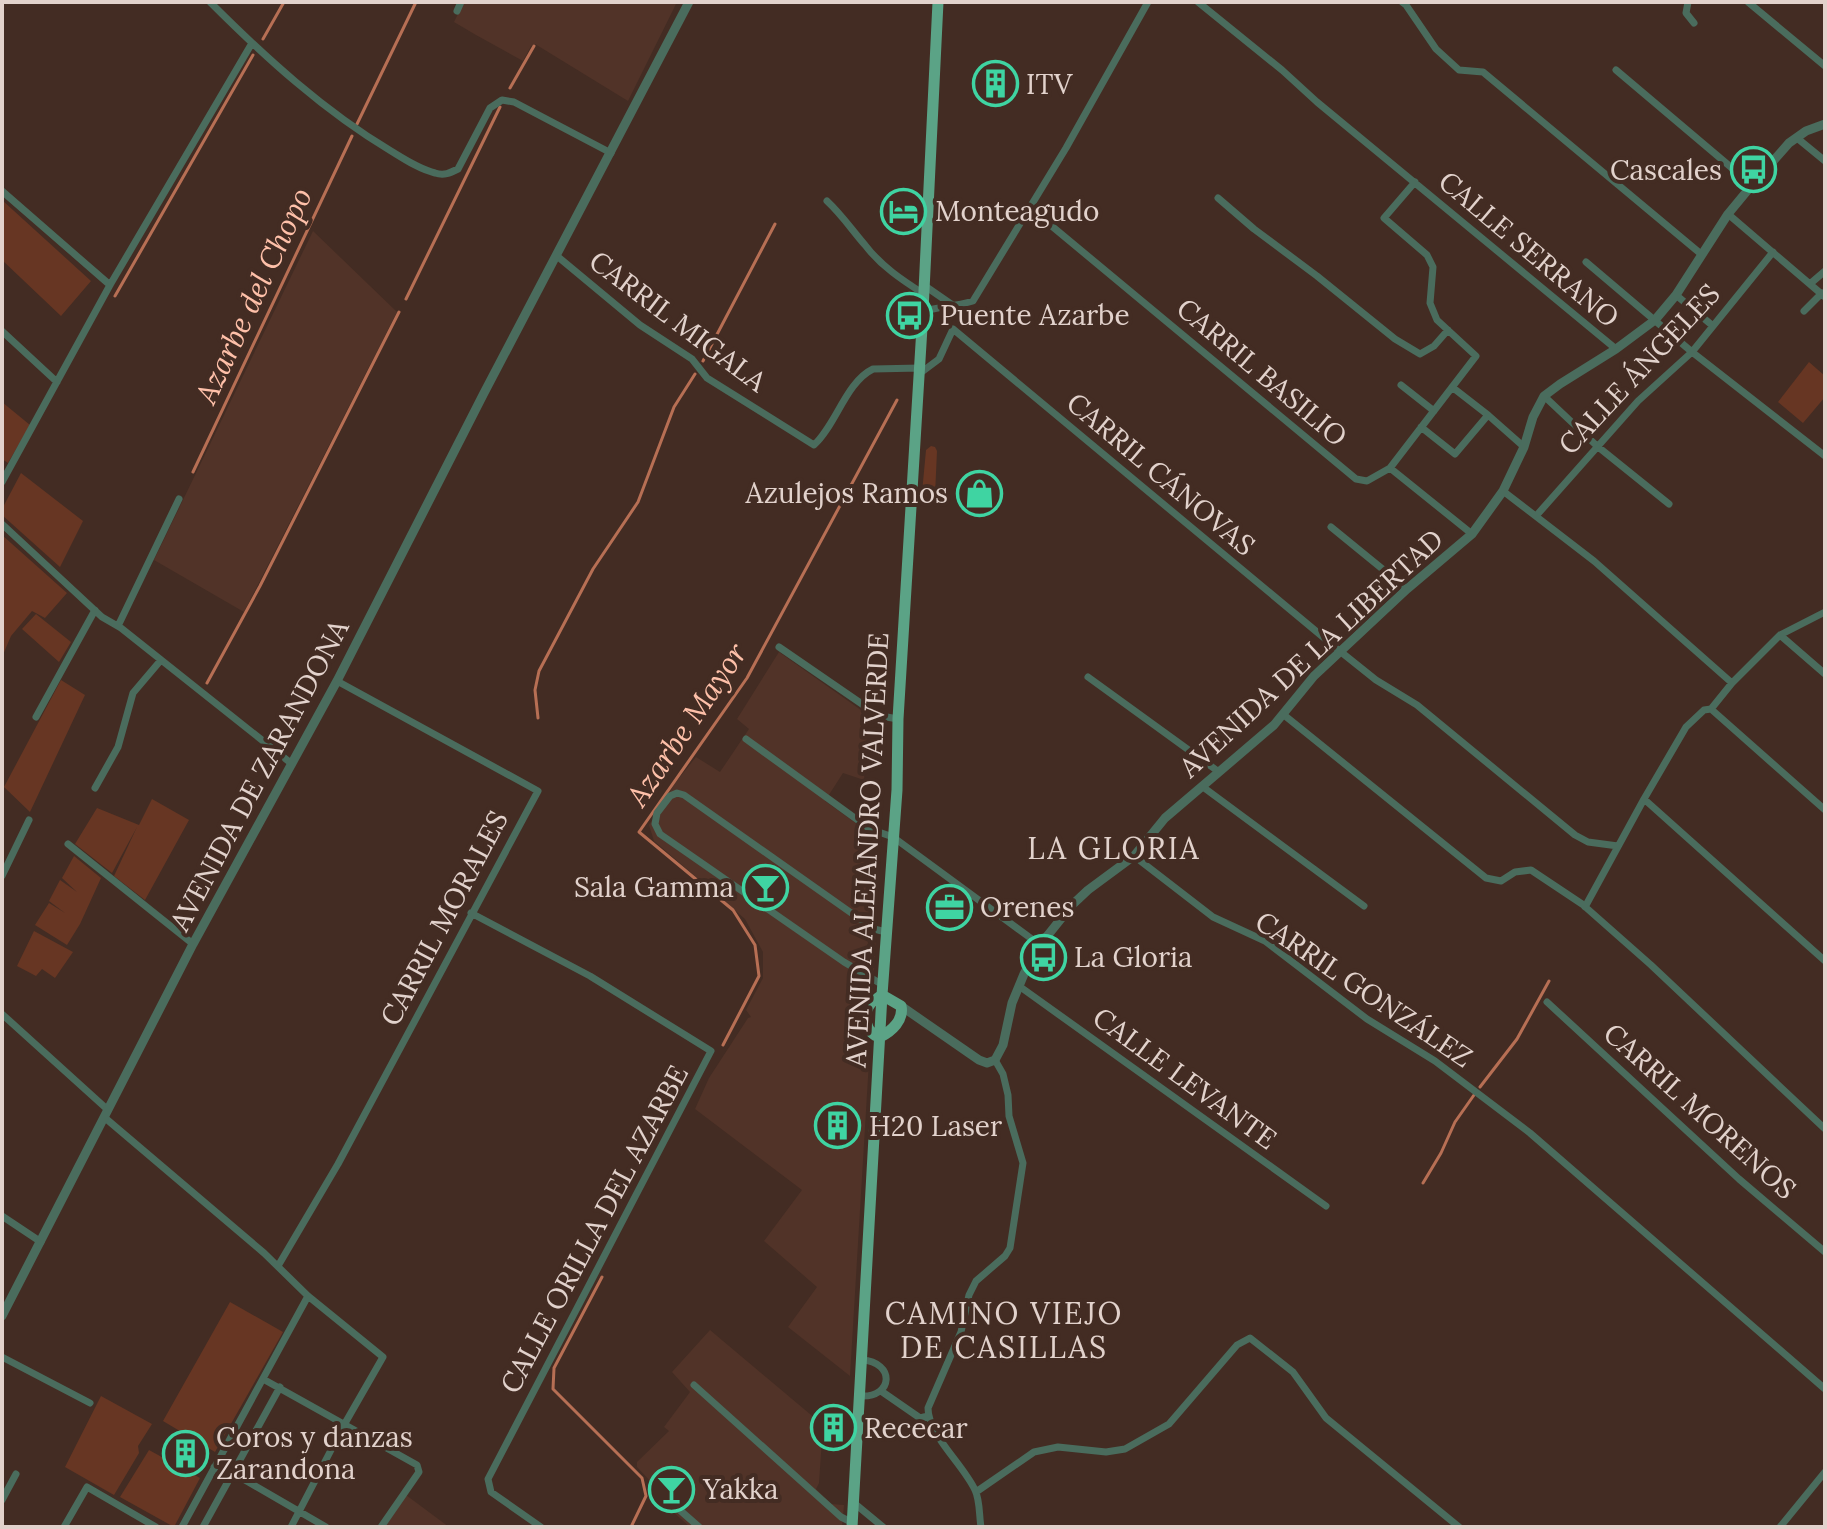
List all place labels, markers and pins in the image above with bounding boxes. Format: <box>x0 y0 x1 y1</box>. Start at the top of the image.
building icon: ITV <box>971 60 1019 108</box>
place label: ITV <box>1026 66 1073 102</box>
bus stop icon: Cascales <box>1729 146 1777 194</box>
place label: Cascales <box>1610 152 1722 188</box>
hotel icon: Monteagudo <box>880 187 928 235</box>
place label: Monteagudo <box>935 193 1099 229</box>
bus stop icon: Puente Azarbe <box>885 291 933 339</box>
place label: Puente Azarbe <box>940 297 1130 333</box>
shop icon: Azulejos Ramos <box>955 469 1003 517</box>
place label: Azulejos Ramos <box>744 475 948 511</box>
bar icon: Sala Gamma <box>741 863 789 911</box>
place label: Sala Gamma <box>574 869 734 905</box>
office icon: Orenes <box>925 883 973 931</box>
place label: Orenes <box>980 889 1074 925</box>
bus stop icon: La Gloria <box>1019 933 1067 981</box>
place label: La Gloria <box>1074 939 1192 975</box>
building icon: H20 Laser <box>814 1102 862 1150</box>
place label: H20 Laser <box>869 1108 1002 1144</box>
building icon: Rececar <box>809 1404 857 1452</box>
place label: Rececar <box>864 1410 968 1446</box>
place label: Coros y danzas Zarandona <box>216 1419 413 1487</box>
building icon: Coros y danzas Zarandona <box>161 1429 209 1477</box>
bar icon: Yakka <box>648 1465 696 1513</box>
place label: Yakka <box>702 1471 778 1507</box>

